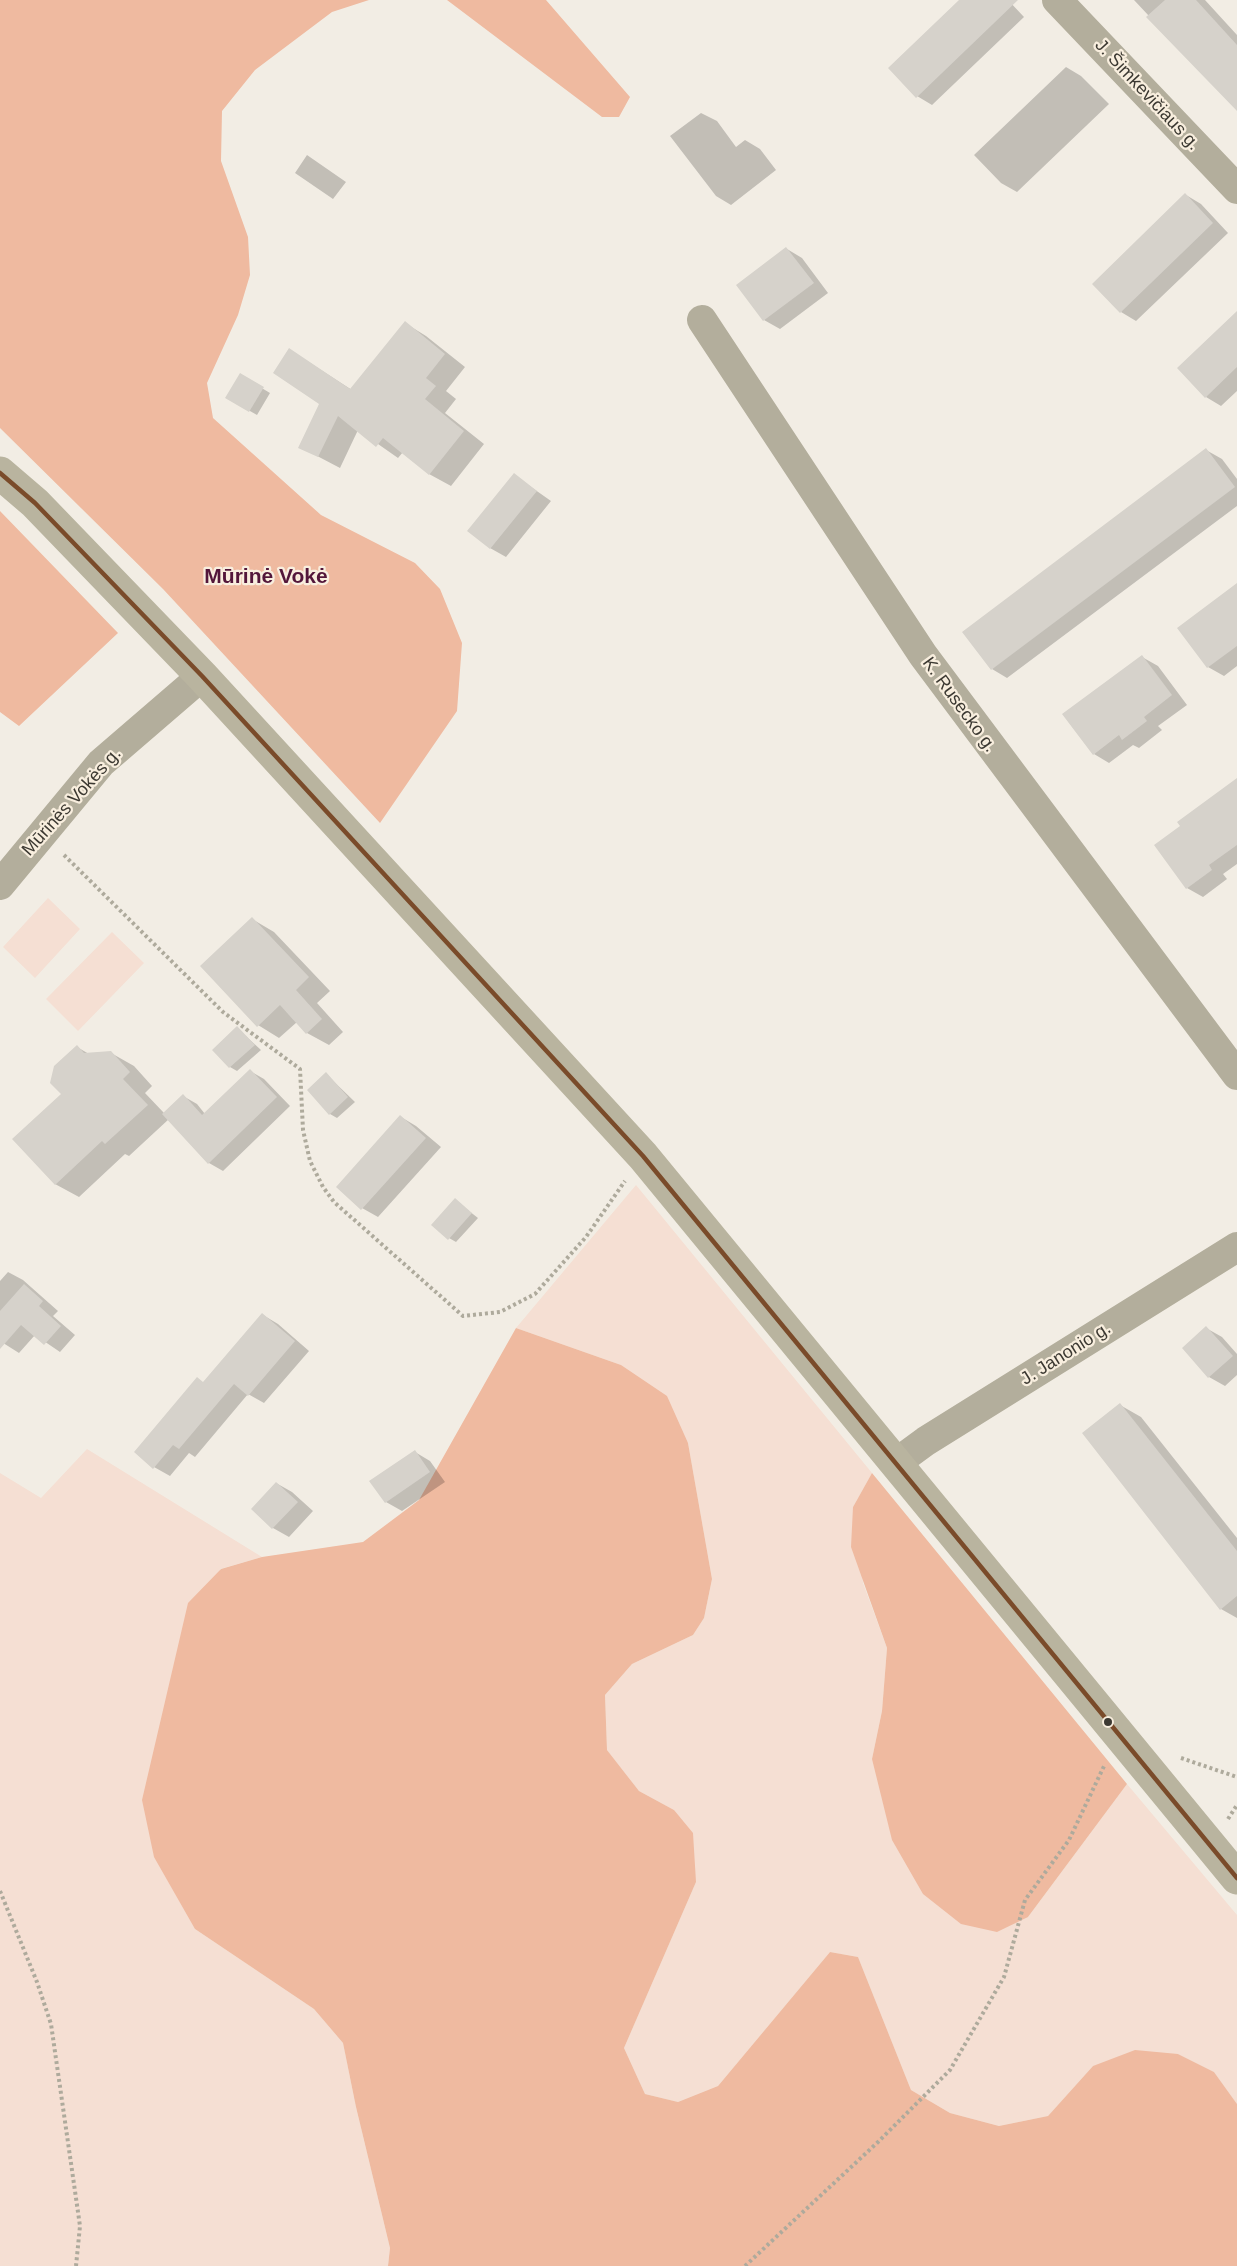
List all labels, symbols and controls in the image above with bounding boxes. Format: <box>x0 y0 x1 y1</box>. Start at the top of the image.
street label: J. Šimkevičiaus g. <box>1090 35 1204 155</box>
district label: Mūrinė Vokė <box>204 564 328 590</box>
street label: K. Rusecko g. <box>917 653 1001 757</box>
street label: Mūrinės Vokės g. <box>18 743 126 861</box>
street label: J. Janonio g. <box>1017 1318 1115 1390</box>
unlabelled marker <box>1102 1716 1114 1728</box>

